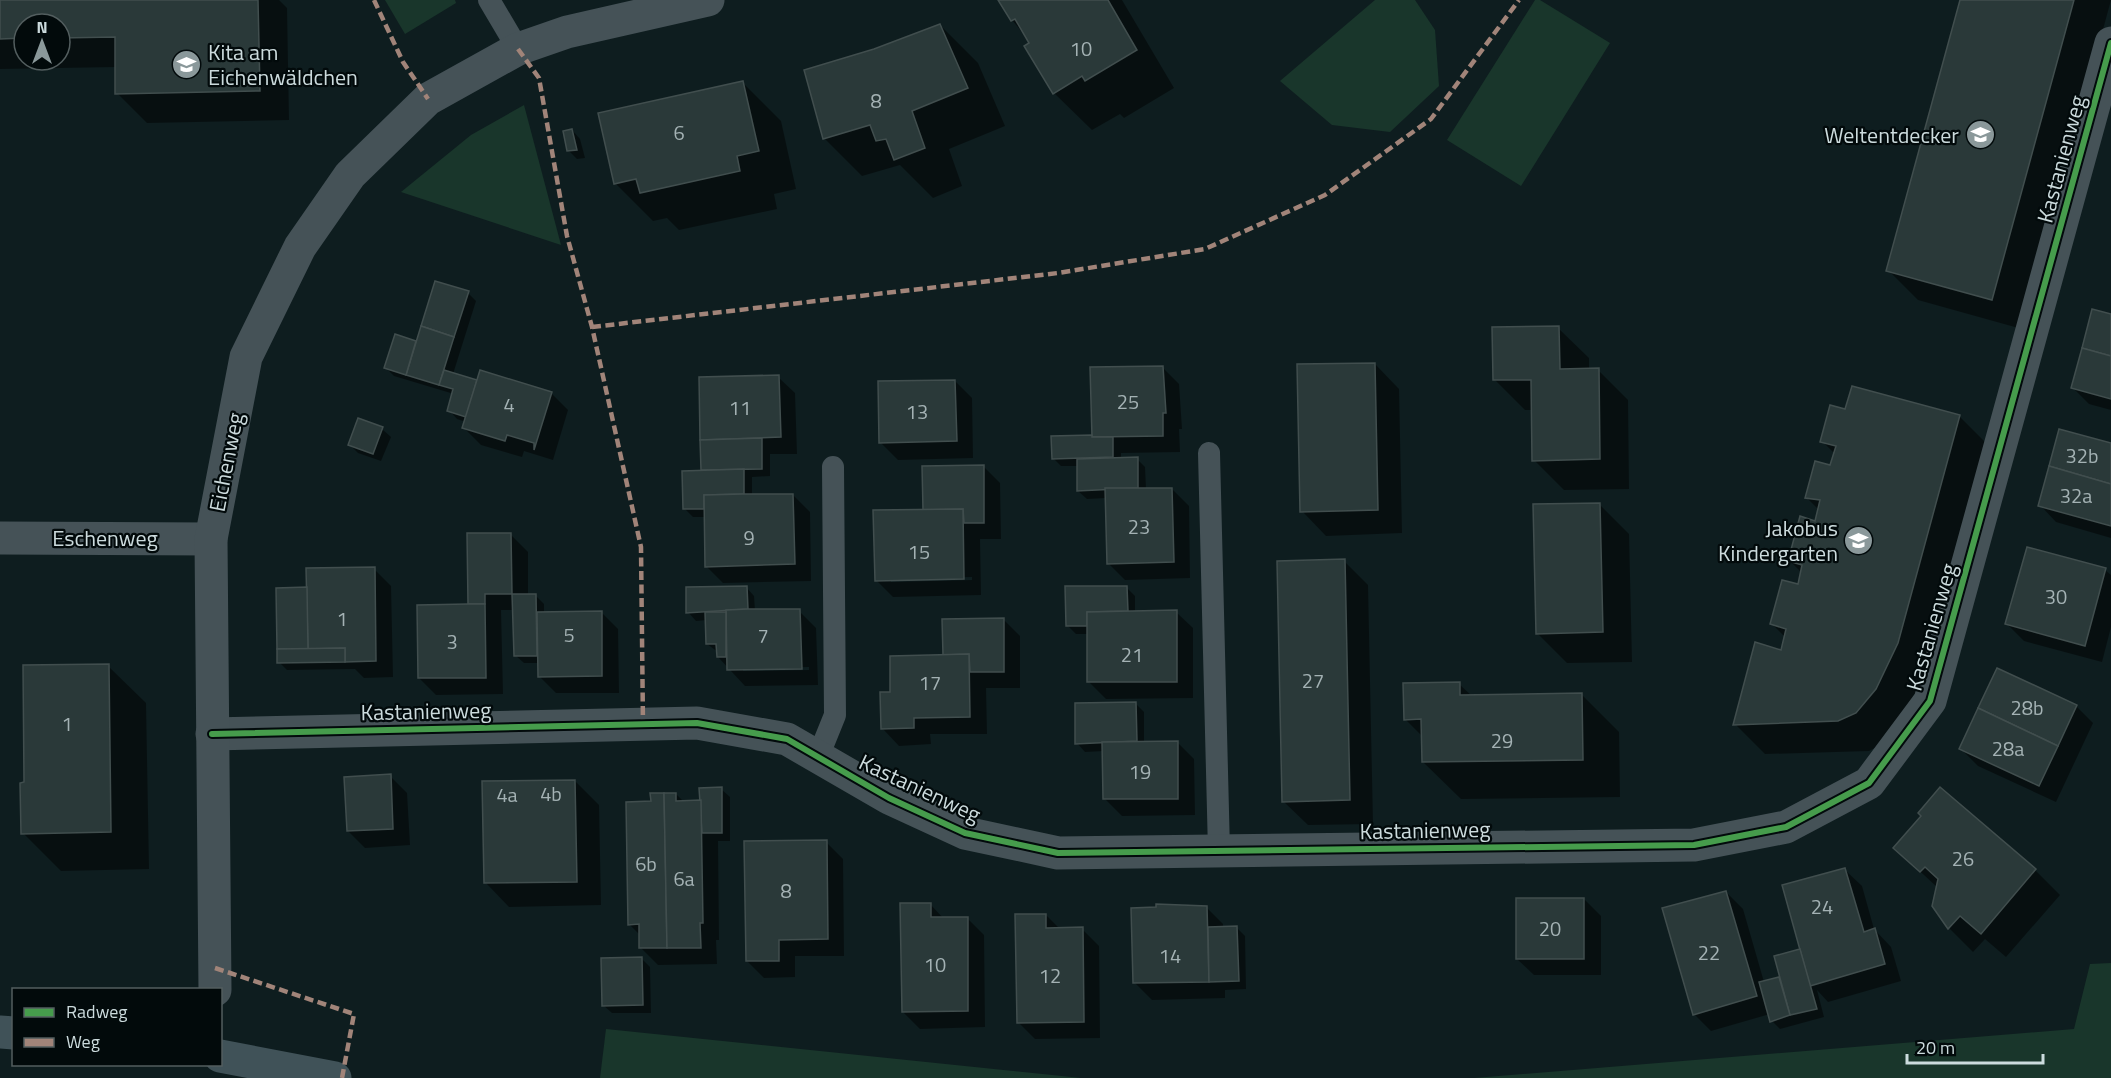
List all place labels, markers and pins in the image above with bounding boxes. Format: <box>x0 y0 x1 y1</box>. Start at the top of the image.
place label: Kita am Eichenwäldchen <box>208 35 358 94</box>
school or university icon: Kita am Eichenwäldchen <box>171 49 203 81</box>
place label: Weltentdecker <box>1824 118 1959 152</box>
school or university icon: Weltentdecker <box>1964 119 1996 151</box>
place label: Jakobus Kindergarten <box>1718 511 1838 570</box>
school or university icon: Jakobus Kindergarten <box>1843 525 1875 557</box>

